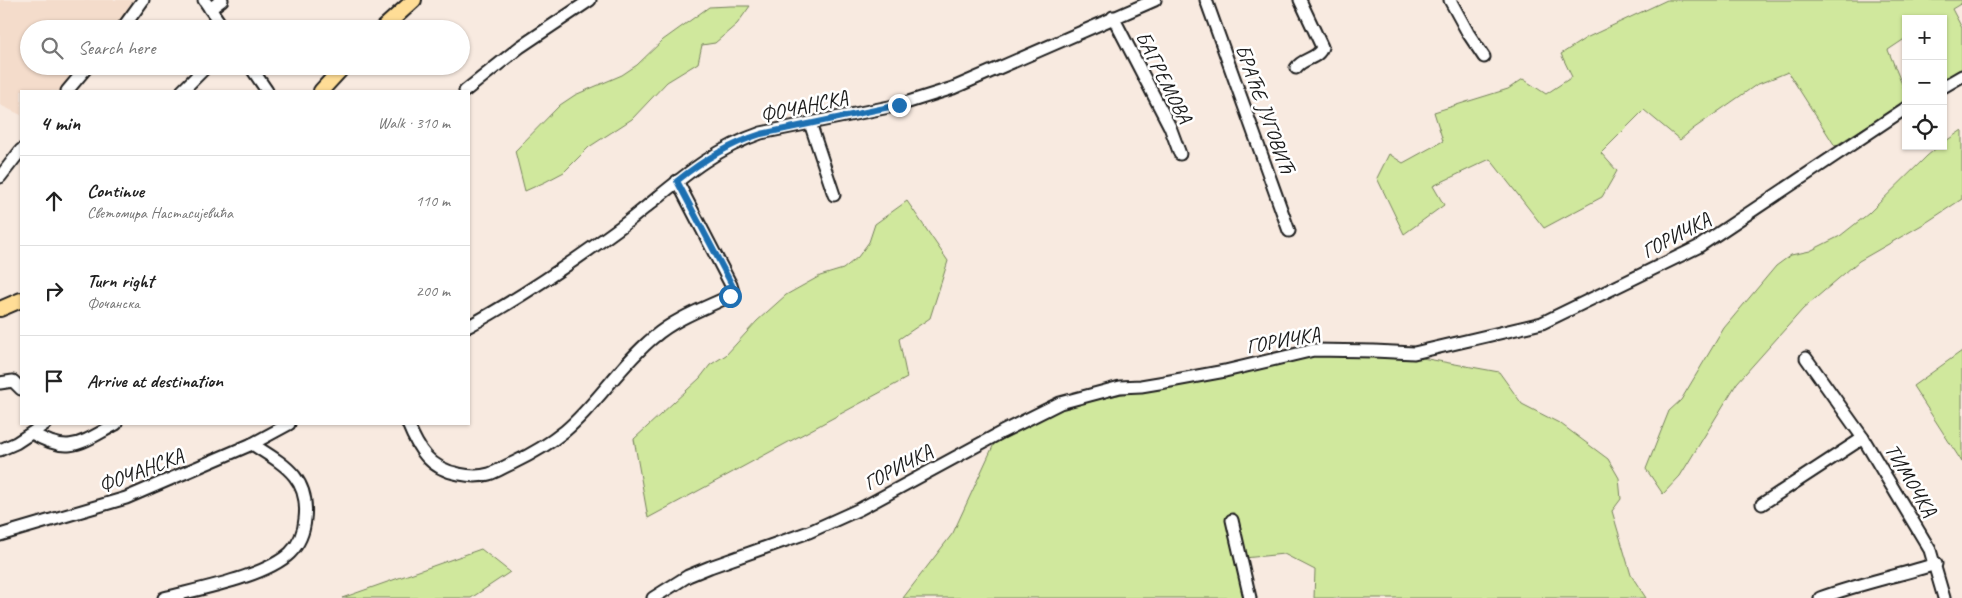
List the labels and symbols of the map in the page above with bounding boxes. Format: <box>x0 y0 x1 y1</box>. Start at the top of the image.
street label: БАГРЕМОВА <box>1130 27 1199 129</box>
street label: БРАЋЕ ЈУГОВИЋ <box>1230 41 1301 179</box>
street label: ФОЧАНСКА <box>758 84 851 128</box>
route end <box>888 94 911 117</box>
street label: ГОРИЧКА <box>1637 206 1715 264</box>
route start <box>719 285 742 308</box>
street label: ГОРИЧКА <box>1244 321 1322 359</box>
street label: ГОРИЧКА <box>859 438 937 496</box>
street label: ТИМОЧКА <box>1879 439 1943 522</box>
street label: ФОЧАНСКА <box>95 442 187 498</box>

